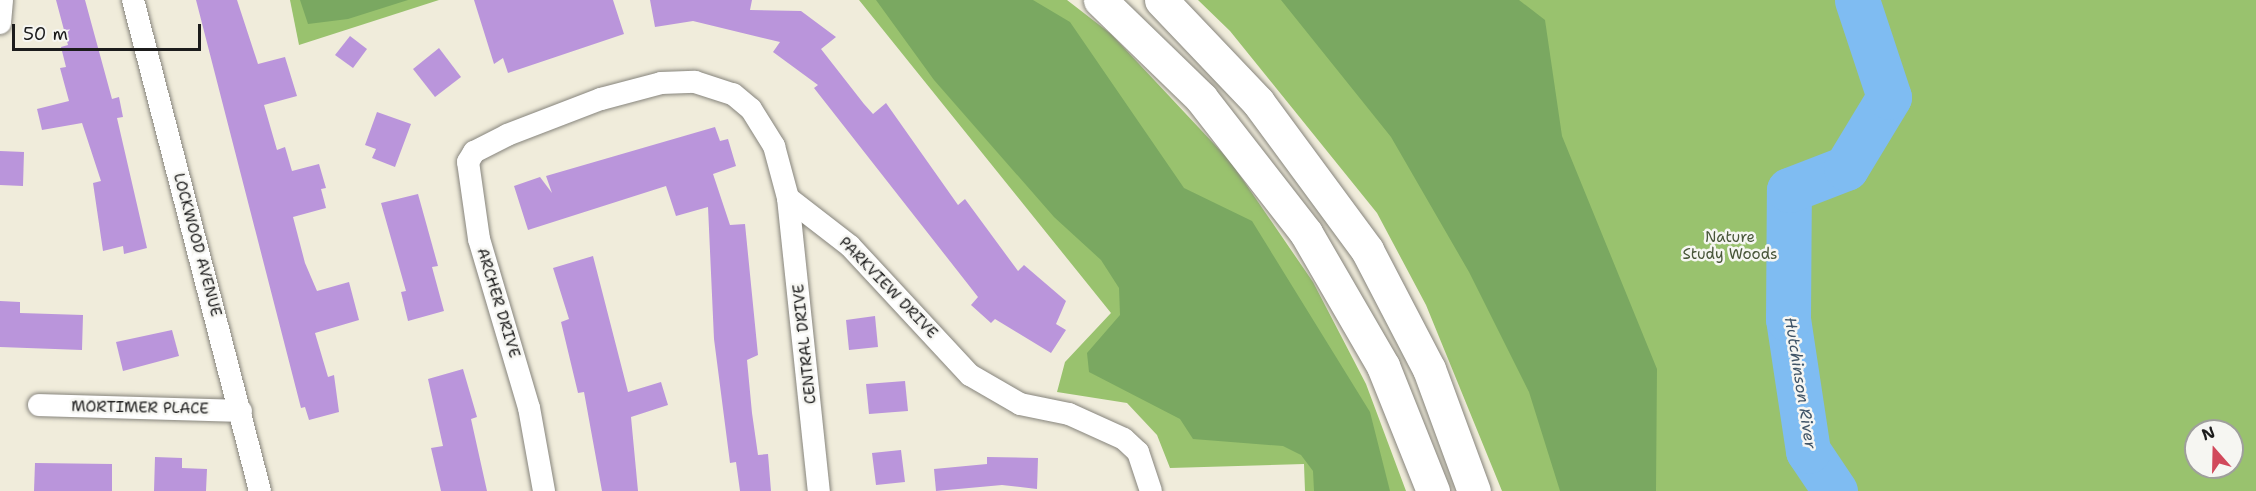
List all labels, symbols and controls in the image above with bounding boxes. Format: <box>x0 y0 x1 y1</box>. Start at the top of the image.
scale bar <box>15 12 204 50</box>
text: 50 m <box>23 22 68 46</box>
street label: LOCKWOOD AVENUE <box>169 171 225 319</box>
park label: Nature Study Woods <box>1682 228 1778 263</box>
street label: PARKVIEW DRIVE <box>835 234 941 342</box>
street label: ARCHER DRIVE <box>473 246 523 360</box>
street label: CENTRAL DRIVE <box>790 283 820 405</box>
water label: Hutchinson River <box>1780 316 1820 450</box>
street label: MORTIMER PLACE <box>71 398 209 418</box>
north arrow <box>2184 419 2244 479</box>
text: N <box>2199 421 2218 446</box>

